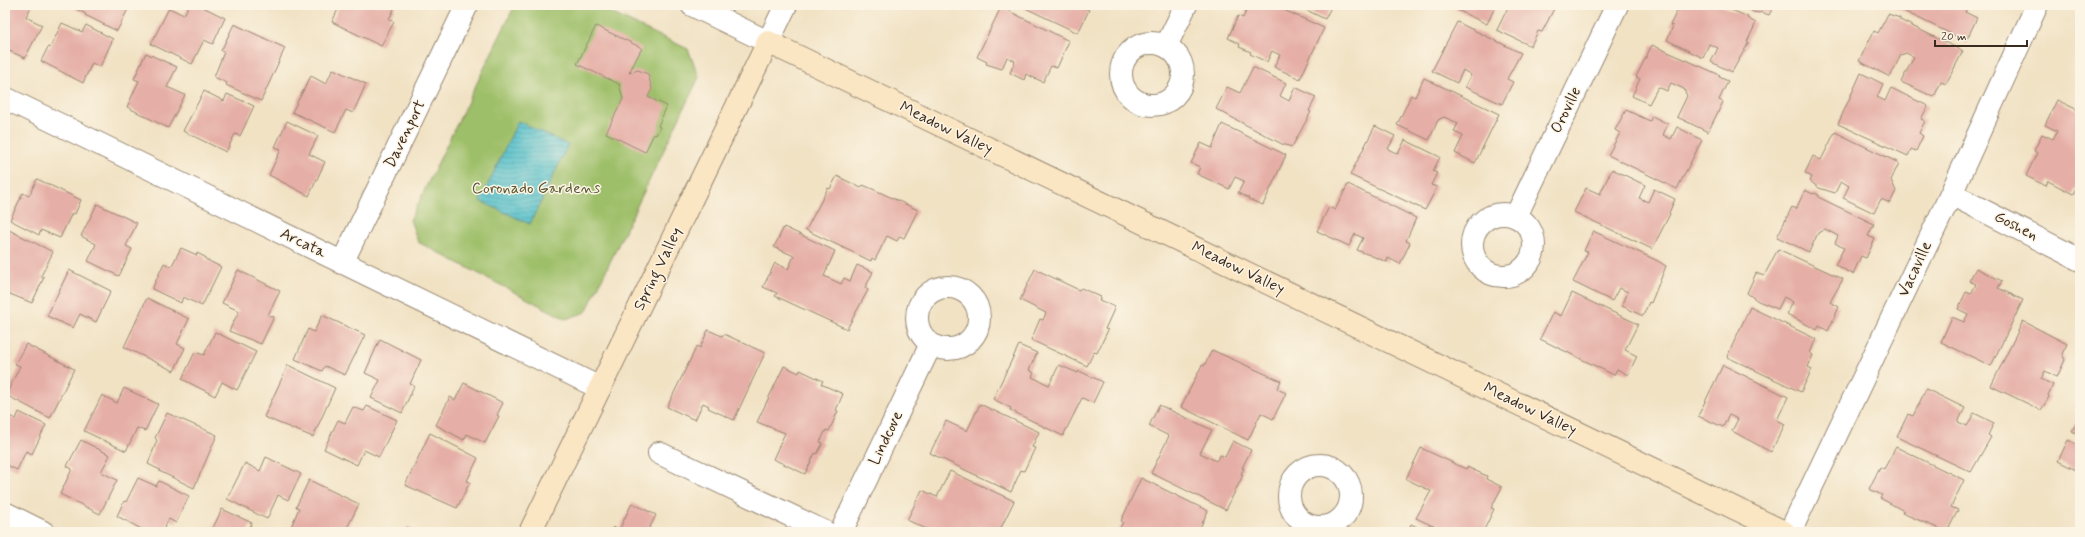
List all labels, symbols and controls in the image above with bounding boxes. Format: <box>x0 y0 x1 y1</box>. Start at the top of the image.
scale bar <box>1935 22 2027 48</box>
text: 20 m <box>1941 29 1967 45</box>
street label: Oroville <box>1546 83 1586 137</box>
street label: Davenport <box>379 96 431 172</box>
street label: Meadow Valley <box>896 96 996 160</box>
park label: Coronado Gardens <box>472 178 600 199</box>
street label: Goshen <box>1990 206 2042 246</box>
street label: Arcata <box>277 223 330 263</box>
street label: Spring Valley <box>629 224 688 315</box>
street label: Meadow Valley <box>1188 236 1288 300</box>
street label: Vacaville <box>1893 238 1937 300</box>
street label: Meadow Valley <box>1480 377 1580 441</box>
street label: Lindcove <box>864 407 908 469</box>

